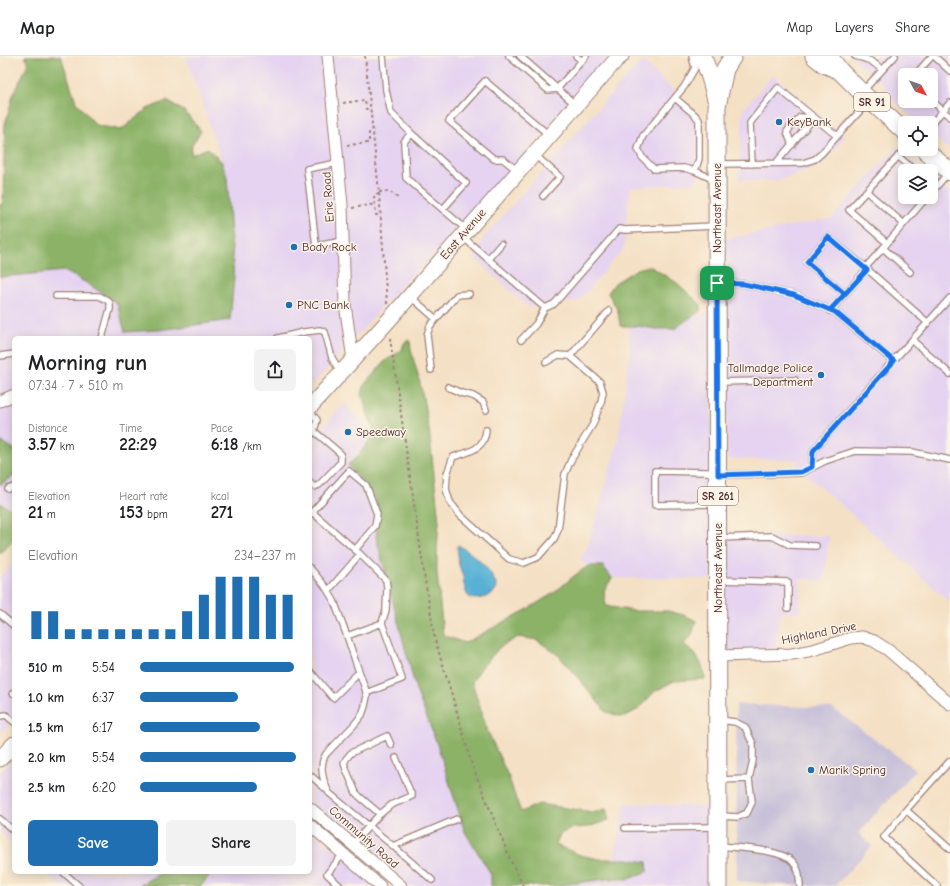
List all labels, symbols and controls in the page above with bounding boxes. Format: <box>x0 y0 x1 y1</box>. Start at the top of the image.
text: Map <box>20 17 55 39</box>
text: Map <box>786 19 813 36</box>
text: Layers <box>835 19 873 36</box>
text: Share <box>895 19 930 36</box>
north arrow <box>898 68 938 108</box>
map controls <box>898 68 938 204</box>
road number: SR 91 <box>854 93 890 111</box>
place label: KeyBank <box>787 115 831 129</box>
button: locate <box>898 116 938 156</box>
marker: KeyBank <box>774 117 784 127</box>
street label: Northeast Avenue <box>710 163 724 253</box>
button: layers <box>898 164 938 204</box>
street label: Erie Road <box>319 171 337 223</box>
street label: East Avenue <box>437 206 489 262</box>
place label: Body Rock <box>302 240 357 254</box>
marker: Body Rock <box>289 242 299 252</box>
pin <box>700 266 734 300</box>
icon: arrive <box>706 272 728 294</box>
place label: PNC Bank <box>297 298 349 312</box>
marker: PNC Bank <box>284 300 294 310</box>
button: share <box>254 349 296 391</box>
text: Morning run <box>28 350 147 376</box>
place label: Tallmadge Police Department <box>728 361 814 389</box>
marker: Tallmadge Police Department <box>816 370 826 380</box>
text: 07:34 · 7 × 510 m <box>28 378 123 393</box>
text: Distance <box>28 422 67 435</box>
text: Time <box>119 422 142 435</box>
text: Pace <box>211 422 233 435</box>
place label: Speedway <box>356 425 407 439</box>
marker: Speedway <box>343 427 353 437</box>
text: 3.57 <box>28 435 56 454</box>
text: 22:29 <box>119 435 157 454</box>
text: 6:18 <box>211 435 238 454</box>
text: km <box>56 440 74 453</box>
text: /km <box>238 440 261 453</box>
road number: SR 261 <box>698 487 738 505</box>
text: Elevation <box>28 490 70 503</box>
text: Heart rate <box>119 490 168 503</box>
text: kcal <box>211 490 229 503</box>
text: 21 <box>28 503 43 522</box>
text: 153 <box>119 503 143 522</box>
text: 271 <box>211 503 233 522</box>
text: m <box>43 508 56 521</box>
text: bpm <box>143 508 168 521</box>
street label: Northeast Avenue <box>711 523 725 613</box>
text: Elevation <box>28 548 78 563</box>
text: 234–237 m <box>234 548 296 563</box>
street label: Highland Drive <box>780 619 858 647</box>
text: 510 m <box>28 660 62 675</box>
text: 5:54 <box>92 660 115 675</box>
text: 1.0 km <box>28 690 64 705</box>
text: 6:37 <box>92 690 114 705</box>
text: 1.5 km <box>28 720 64 735</box>
text: 6:17 <box>92 720 113 735</box>
text: 2.0 km <box>28 750 66 765</box>
text: 5:54 <box>92 750 115 765</box>
place label: Marik Spring <box>819 763 886 777</box>
marker: Marik Spring <box>806 765 816 775</box>
text: 2.5 km <box>28 780 65 795</box>
text: 6:20 <box>92 780 116 795</box>
street label: Community Road <box>326 803 402 871</box>
button: Save <box>28 820 158 866</box>
button: Share <box>166 820 296 866</box>

